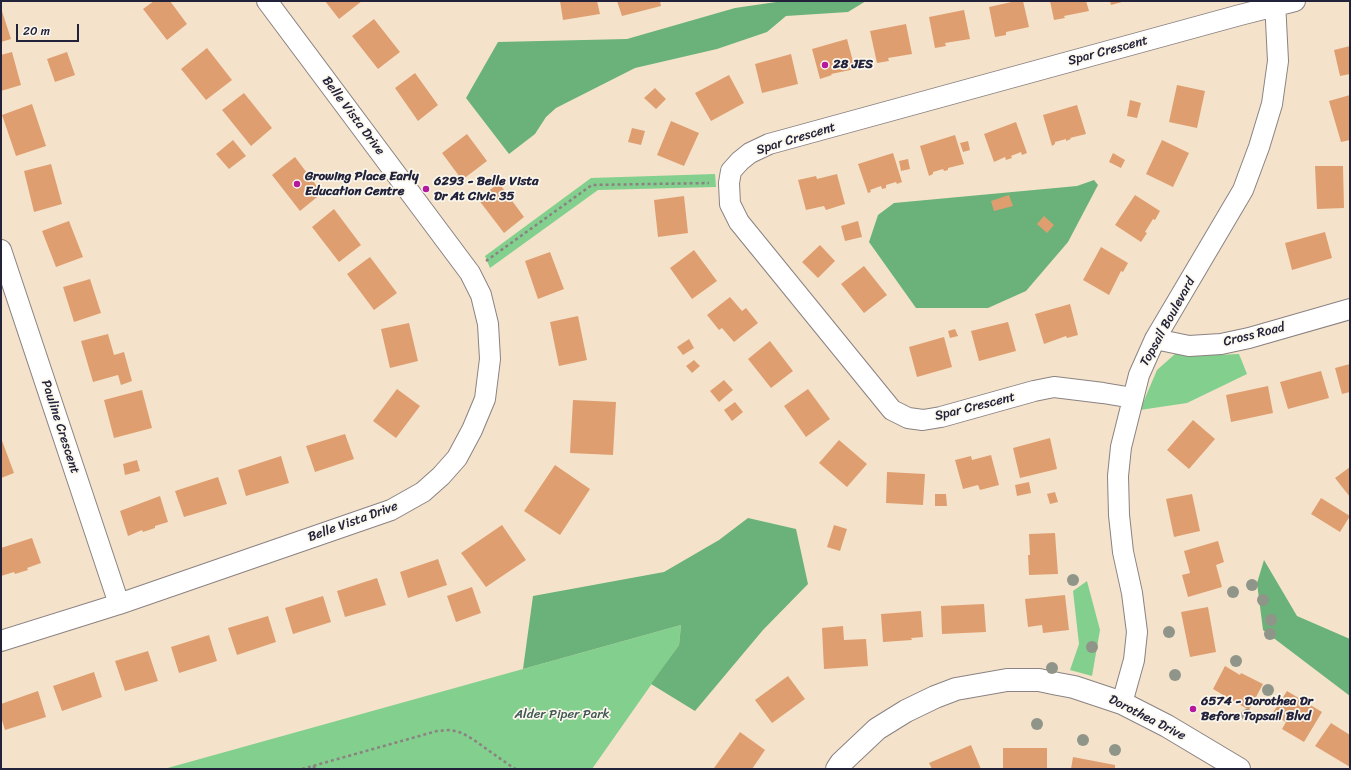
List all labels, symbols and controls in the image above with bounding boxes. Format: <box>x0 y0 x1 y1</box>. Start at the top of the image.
scale bar <box>18 16 81 42</box>
text: 20 m <box>23 20 50 42</box>
street label: Spar Crescent <box>1066 33 1150 69</box>
place label: 28 JES <box>833 57 873 73</box>
marker: 28 JES <box>820 60 830 70</box>
street label: Belle Vista Drive <box>318 74 388 158</box>
street label: Spar Crescent <box>754 120 838 158</box>
place label: Growing Place Early Education Centre <box>305 169 419 200</box>
place label: 6293 - Belle Vista Dr At Civic 35 <box>434 174 539 205</box>
marker: Growing Place Early Education Centre <box>292 179 302 189</box>
marker: 6293 - Belle Vista Dr At Civic 35 <box>421 184 431 194</box>
street label: Topsail Boulevard <box>1137 275 1199 369</box>
street label: Cross Road <box>1222 320 1286 350</box>
street label: Pauline Crescent <box>37 378 83 476</box>
street label: Spar Crescent <box>933 389 1017 425</box>
street label: Belle Vista Drive <box>306 498 400 546</box>
street label: Dorothea Drive <box>1106 692 1188 744</box>
place label: 6574 - Dorothea Dr Before Topsail Blvd <box>1201 694 1313 725</box>
marker: 6574 - Dorothea Dr Before Topsail Blvd <box>1188 704 1198 714</box>
park label: Alder Piper Park <box>515 707 609 723</box>

